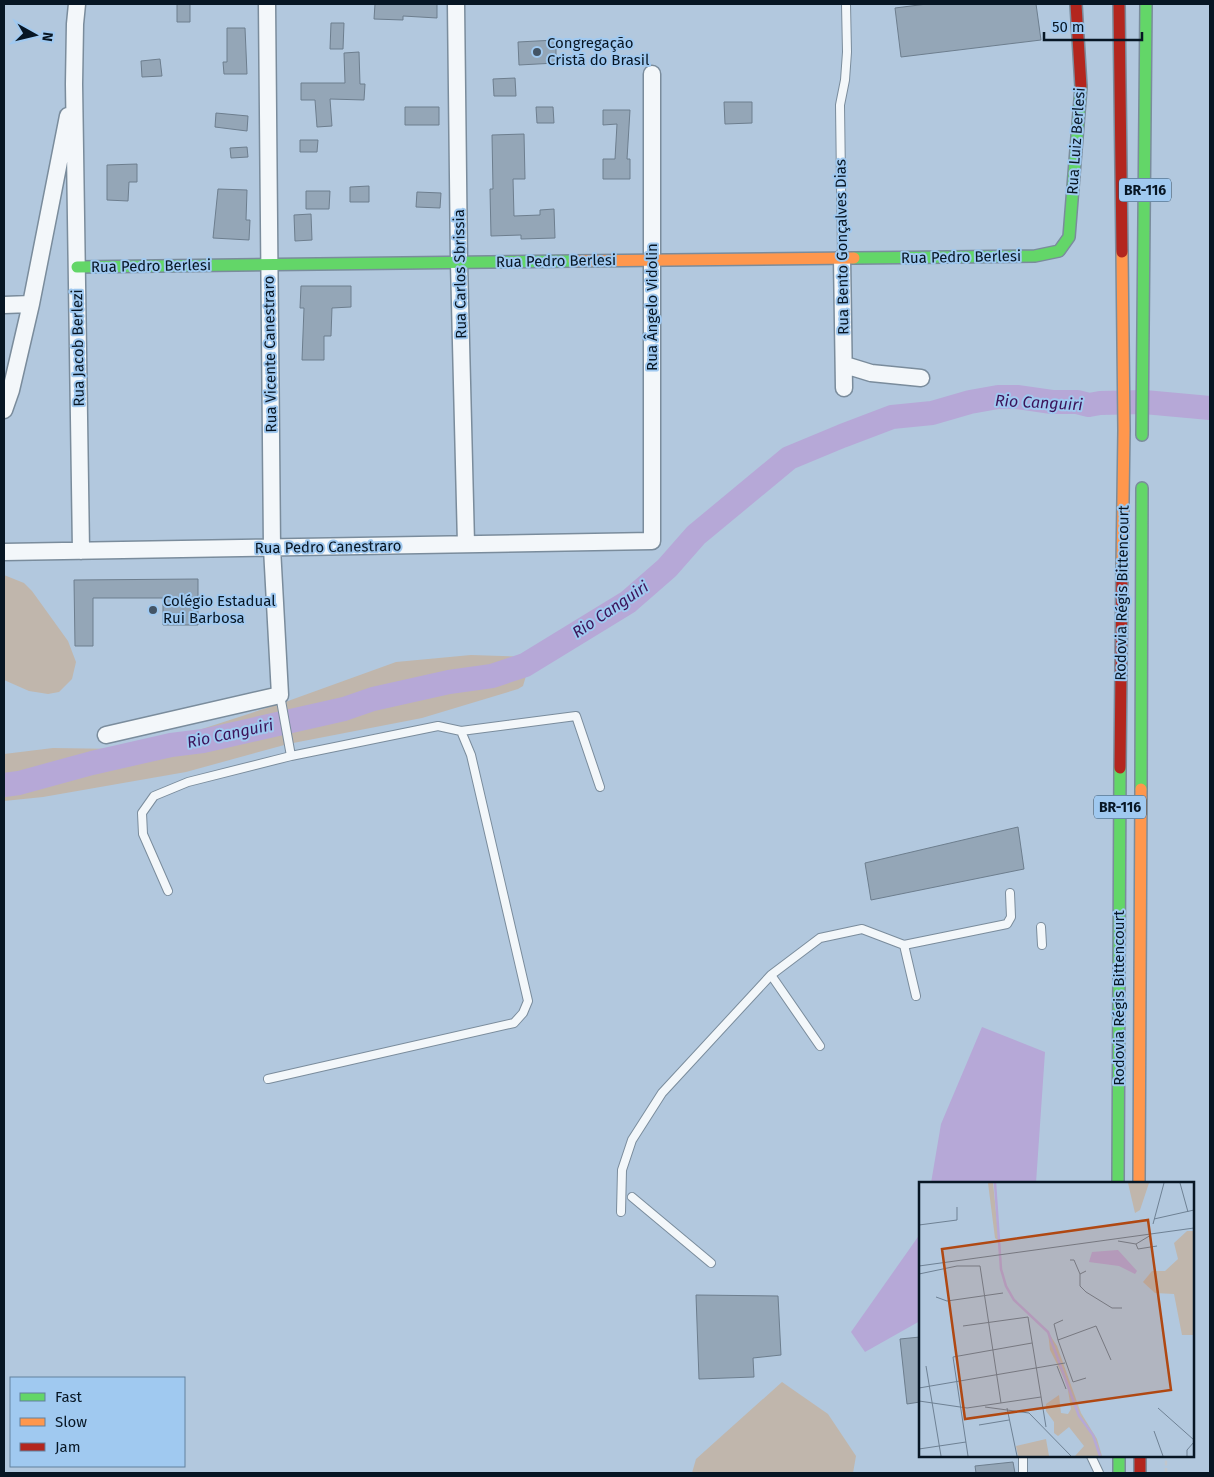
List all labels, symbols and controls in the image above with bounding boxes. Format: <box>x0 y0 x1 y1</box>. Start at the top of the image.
north arrow <box>10 10 60 60</box>
scale bar <box>1044 10 1142 42</box>
text: 50 m <box>1052 18 1085 36</box>
text: N <box>38 31 56 43</box>
place label: Congregação Cristã do Brasil <box>547 34 650 69</box>
marker: Congregação Cristã do Brasil <box>531 46 543 58</box>
street label: Rua Luiz Berlesi <box>1063 87 1089 195</box>
street label: Rua Bento Gonçalves Dias <box>831 159 853 335</box>
road number: BR-116 <box>1119 178 1171 202</box>
street label: Rua Carlos Sbrissia <box>450 209 470 339</box>
street label: Rua Ângelo Vidolin <box>643 243 661 371</box>
street label: Rua Pedro Berlesi <box>901 247 1021 267</box>
street label: Rua Pedro Berlesi <box>496 251 616 271</box>
street label: Rua Pedro Berlesi <box>91 256 211 276</box>
street label: Rua Vicente Canestraro <box>260 275 280 433</box>
street label: Rua Jacob Berlezi <box>68 289 88 407</box>
water label: Rio Canguiri <box>995 391 1084 414</box>
street label: Rodovia Régis Bittencourt <box>1111 504 1133 681</box>
street label: Rua Pedro Canestraro <box>254 537 402 557</box>
water label: Rio Canguiri <box>569 577 652 642</box>
place label: Colégio Estadual Rui Barbosa <box>163 592 276 627</box>
marker: Colégio Estadual Rui Barbosa <box>147 604 159 616</box>
water label: Rio Canguiri <box>185 715 276 752</box>
road number: BR-116 <box>1094 796 1146 819</box>
street label: Rodovia Régis Bittencourt <box>1110 910 1128 1086</box>
inset map <box>919 1182 1194 1457</box>
legend <box>10 1377 185 1467</box>
text: Fast <box>55 1388 82 1406</box>
text: Slow <box>55 1413 87 1431</box>
text: Jam <box>55 1438 81 1456</box>

